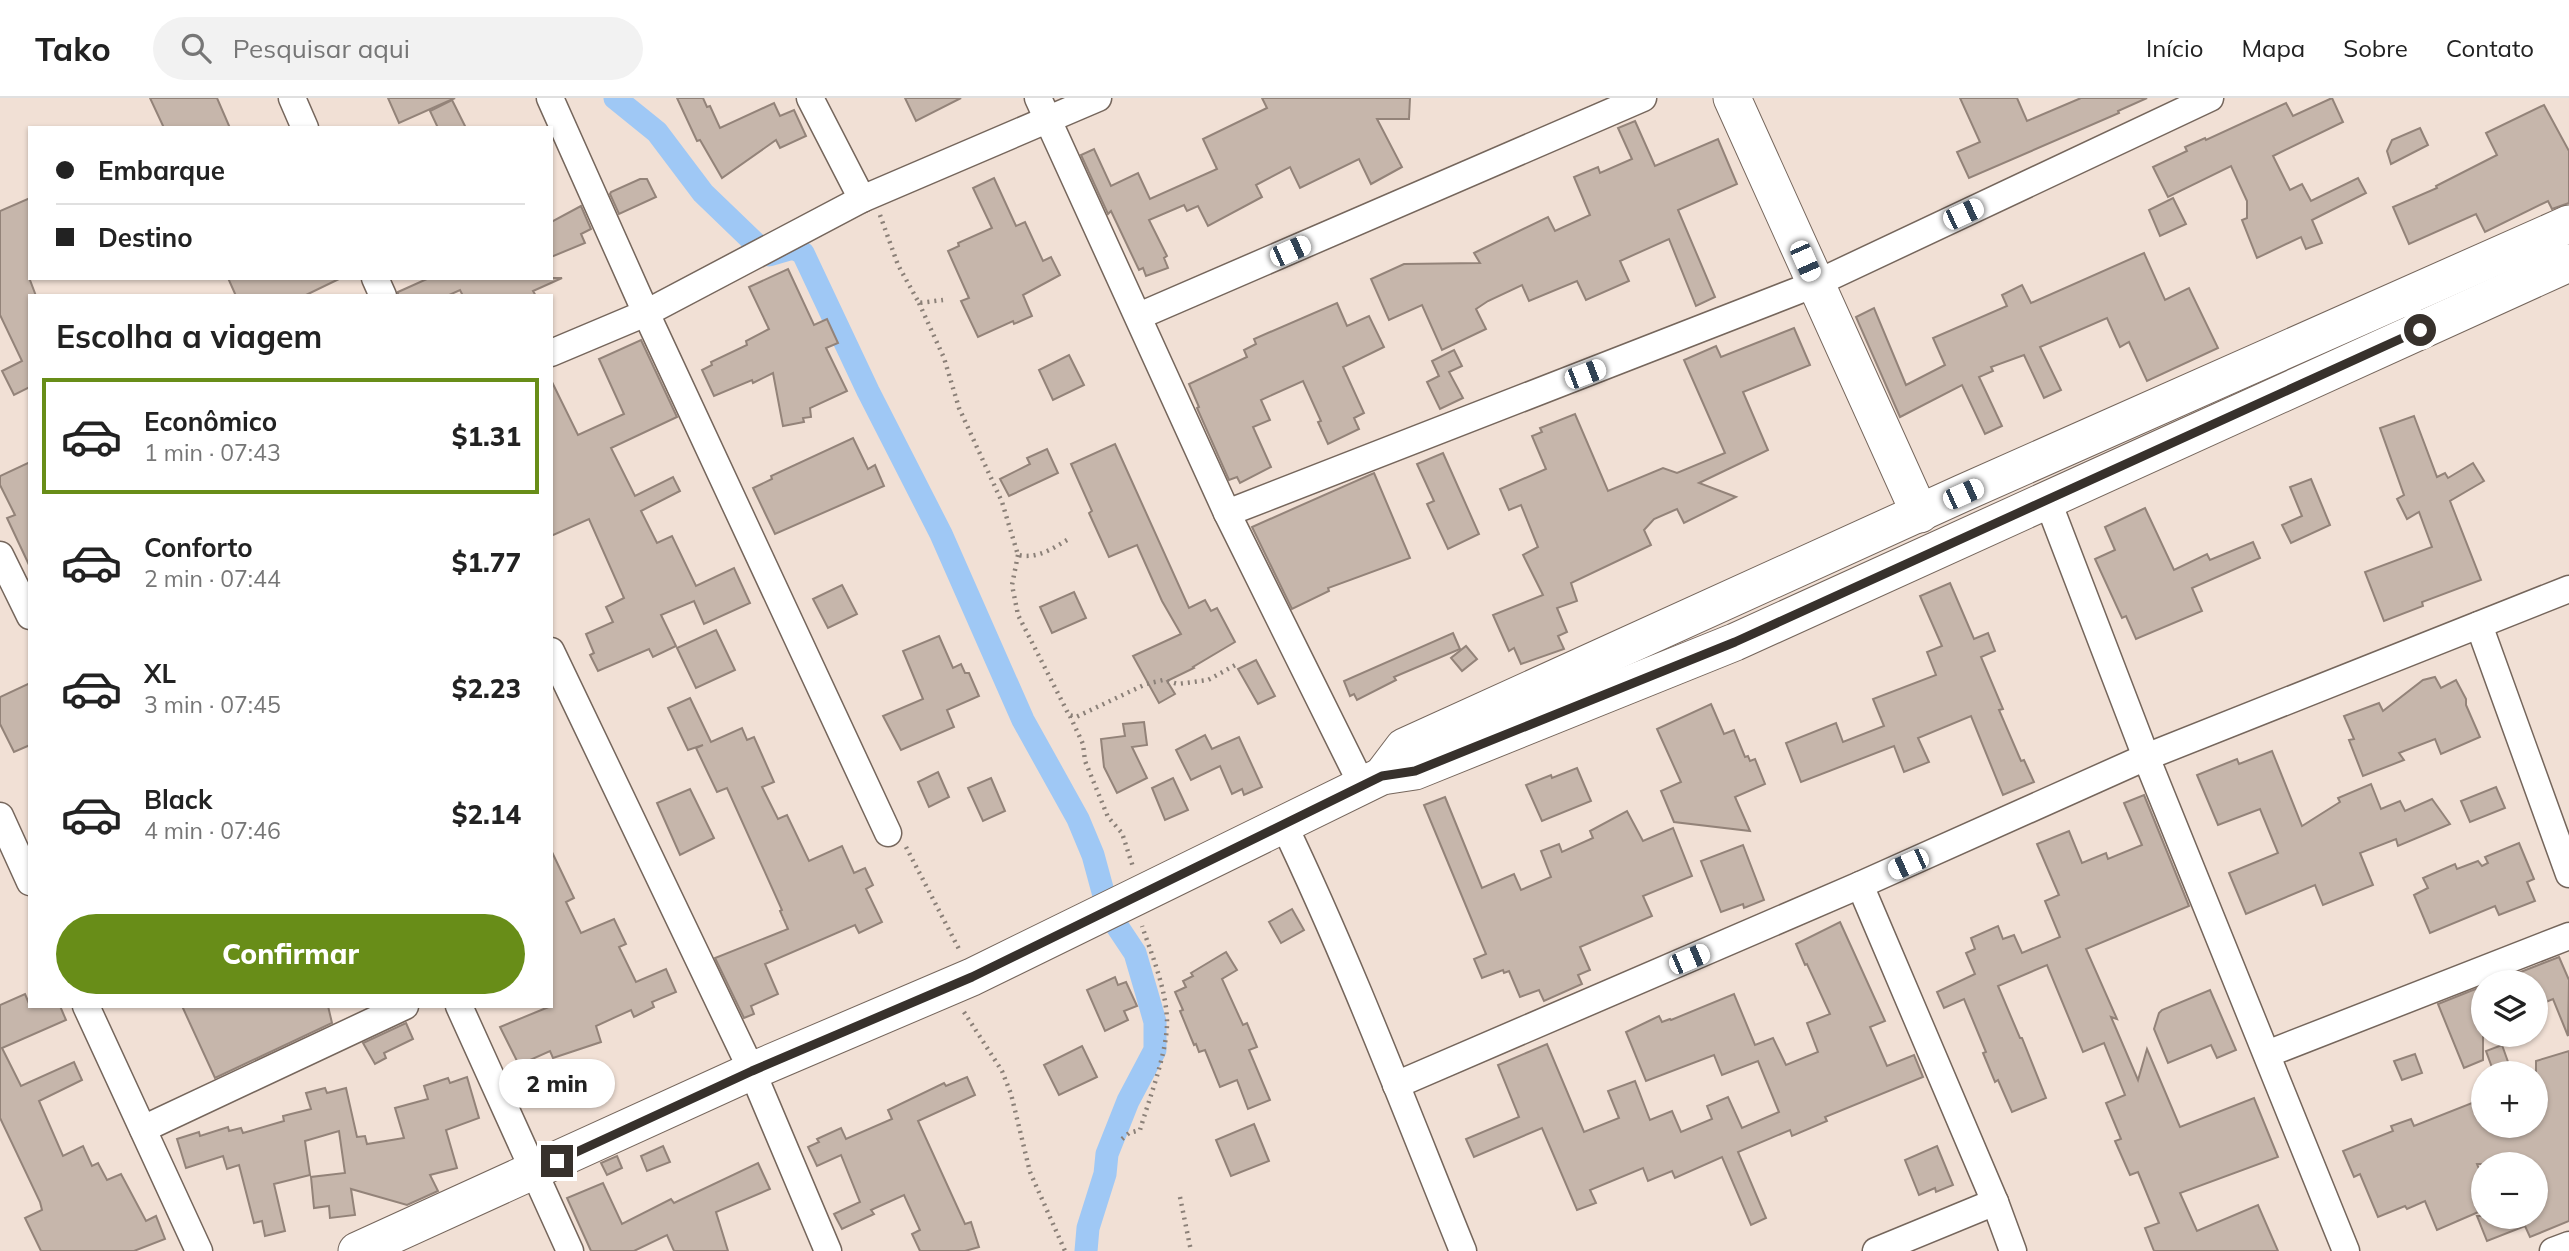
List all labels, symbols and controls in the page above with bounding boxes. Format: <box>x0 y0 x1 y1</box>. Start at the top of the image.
search box <box>153 17 643 80</box>
text: Tako <box>35 28 111 69</box>
icon: search <box>177 29 215 67</box>
text: Pesquisar aqui <box>233 32 410 65</box>
text: Início <box>2146 33 2203 63</box>
text: Mapa <box>2241 33 2305 63</box>
text: Sobre <box>2343 33 2408 63</box>
text: Contato <box>2446 33 2534 63</box>
text: Embarque <box>98 154 225 187</box>
car <box>1940 196 1987 232</box>
text: Destino <box>98 221 193 254</box>
car <box>1267 233 1314 269</box>
car <box>1787 238 1824 284</box>
route start <box>2404 314 2436 346</box>
text: Escolha a viagem <box>56 316 322 356</box>
car <box>1562 357 1609 391</box>
icon: car <box>60 405 123 468</box>
text: Econômico <box>144 405 277 438</box>
text: $1.31 <box>452 420 521 453</box>
text: 1 min · 07:43 <box>144 438 281 467</box>
car <box>1940 476 1987 512</box>
icon: car <box>60 531 123 594</box>
text: Conforto <box>144 531 253 564</box>
text: $1.77 <box>452 546 521 579</box>
text: 2 min · 07:44 <box>144 564 281 593</box>
icon: car <box>60 657 123 720</box>
text: XL <box>144 657 176 690</box>
text: $2.23 <box>452 672 521 705</box>
text: 3 min · 07:45 <box>144 690 281 719</box>
icon: car <box>60 783 123 846</box>
text: Black <box>144 783 212 816</box>
text: $2.14 <box>452 798 521 831</box>
text: 4 min · 07:46 <box>144 816 281 845</box>
car <box>1885 846 1932 882</box>
button: Confirmar <box>56 914 525 994</box>
car <box>1666 941 1713 977</box>
map controls <box>2471 970 2548 1229</box>
button: layers <box>2471 970 2548 1047</box>
callout: 2 min <box>499 1060 615 1108</box>
button: + <box>2471 1061 2548 1138</box>
text: 2 min <box>526 1069 588 1098</box>
route end <box>541 1145 573 1177</box>
button: − <box>2471 1152 2548 1229</box>

